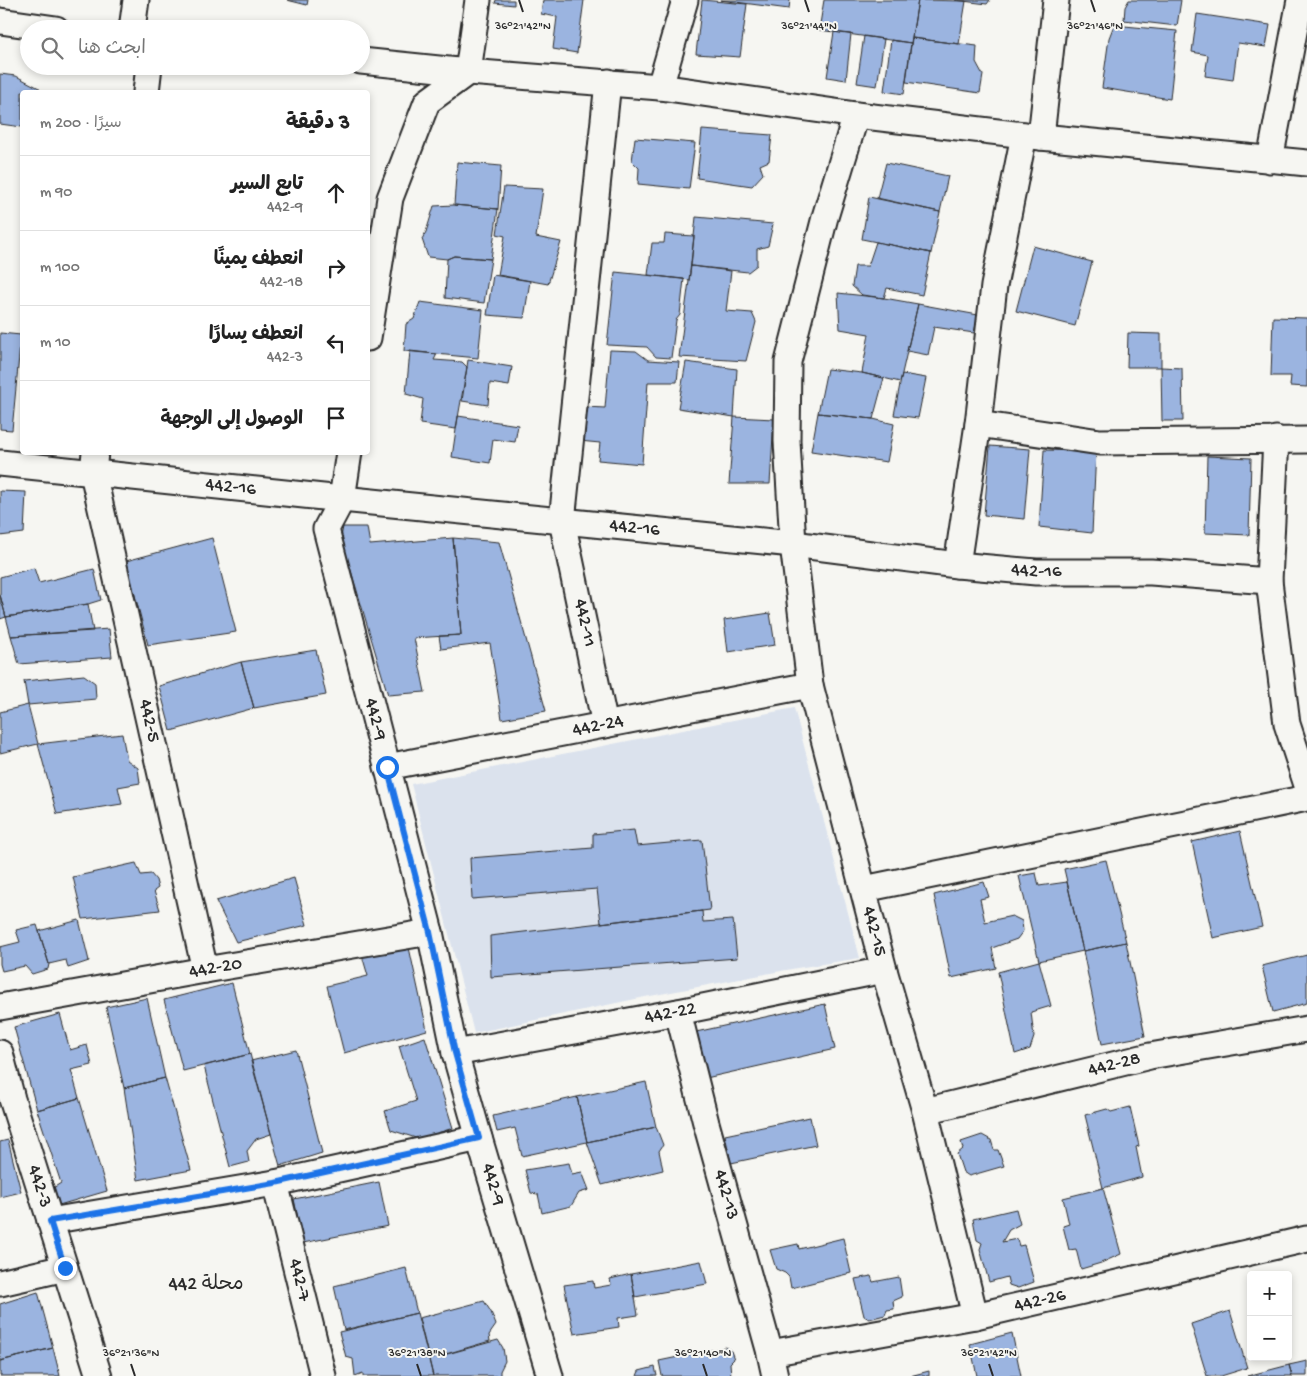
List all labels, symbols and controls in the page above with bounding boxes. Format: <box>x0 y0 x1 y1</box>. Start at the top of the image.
search box <box>20 20 370 75</box>
text: 36°21'42"N <box>494 20 551 34</box>
text: 36°21'44"N <box>780 20 837 34</box>
text: 36°21'46"N <box>1066 20 1123 34</box>
icon: search <box>38 34 66 62</box>
text: ابحث هنا <box>78 38 146 61</box>
text: 3 دقيقة <box>286 112 350 137</box>
text: سيرًا · 200 m <box>40 115 122 134</box>
text: تابع السير <box>231 174 303 197</box>
icon: ahead <box>322 179 350 207</box>
text: 90 m <box>40 184 72 203</box>
text: 442-9 <box>267 199 303 218</box>
text: انعطف يمينًا <box>214 249 303 272</box>
icon: right <box>322 254 350 282</box>
text: 100 m <box>40 259 80 278</box>
text: 442-18 <box>260 274 303 293</box>
text: انعطف يسارًا <box>209 324 303 347</box>
icon: left <box>322 329 350 357</box>
text: 10 m <box>40 334 71 353</box>
text: 442-3 <box>267 349 303 368</box>
icon: arrive <box>322 404 350 432</box>
text: الوصول إلى الوجهة <box>160 409 303 432</box>
street label: 442-16 <box>204 473 257 501</box>
street label: 442-16 <box>608 514 661 542</box>
street label: 442-16 <box>1010 558 1062 584</box>
street label: 442-11 <box>568 597 600 649</box>
street label: 442-9 <box>359 696 392 743</box>
street label: 442-5 <box>133 697 165 744</box>
street label: 442-24 <box>571 710 626 742</box>
route start <box>376 756 399 779</box>
street label: 442-15 <box>856 904 892 959</box>
street label: 442-20 <box>187 952 244 984</box>
street label: 442-22 <box>643 997 698 1029</box>
street label: 442-28 <box>1086 1047 1143 1082</box>
street label: 442-9 <box>476 1161 510 1209</box>
street label: 442-3 <box>22 1162 57 1210</box>
street label: 442-13 <box>708 1167 744 1222</box>
street label: 442-7 <box>283 1256 316 1305</box>
route end <box>54 1257 77 1280</box>
map controls <box>1247 1271 1292 1361</box>
button: + <box>1247 1271 1292 1316</box>
district label: محلة 442 <box>168 1273 244 1297</box>
street label: 442-26 <box>1012 1284 1068 1318</box>
button: − <box>1247 1316 1292 1361</box>
text: 36°21'36"N <box>102 1347 159 1361</box>
text: 36°21'38"N <box>387 1347 446 1361</box>
text: 36°21'40"N <box>674 1347 732 1361</box>
text: 36°21'42"N <box>960 1347 1017 1361</box>

